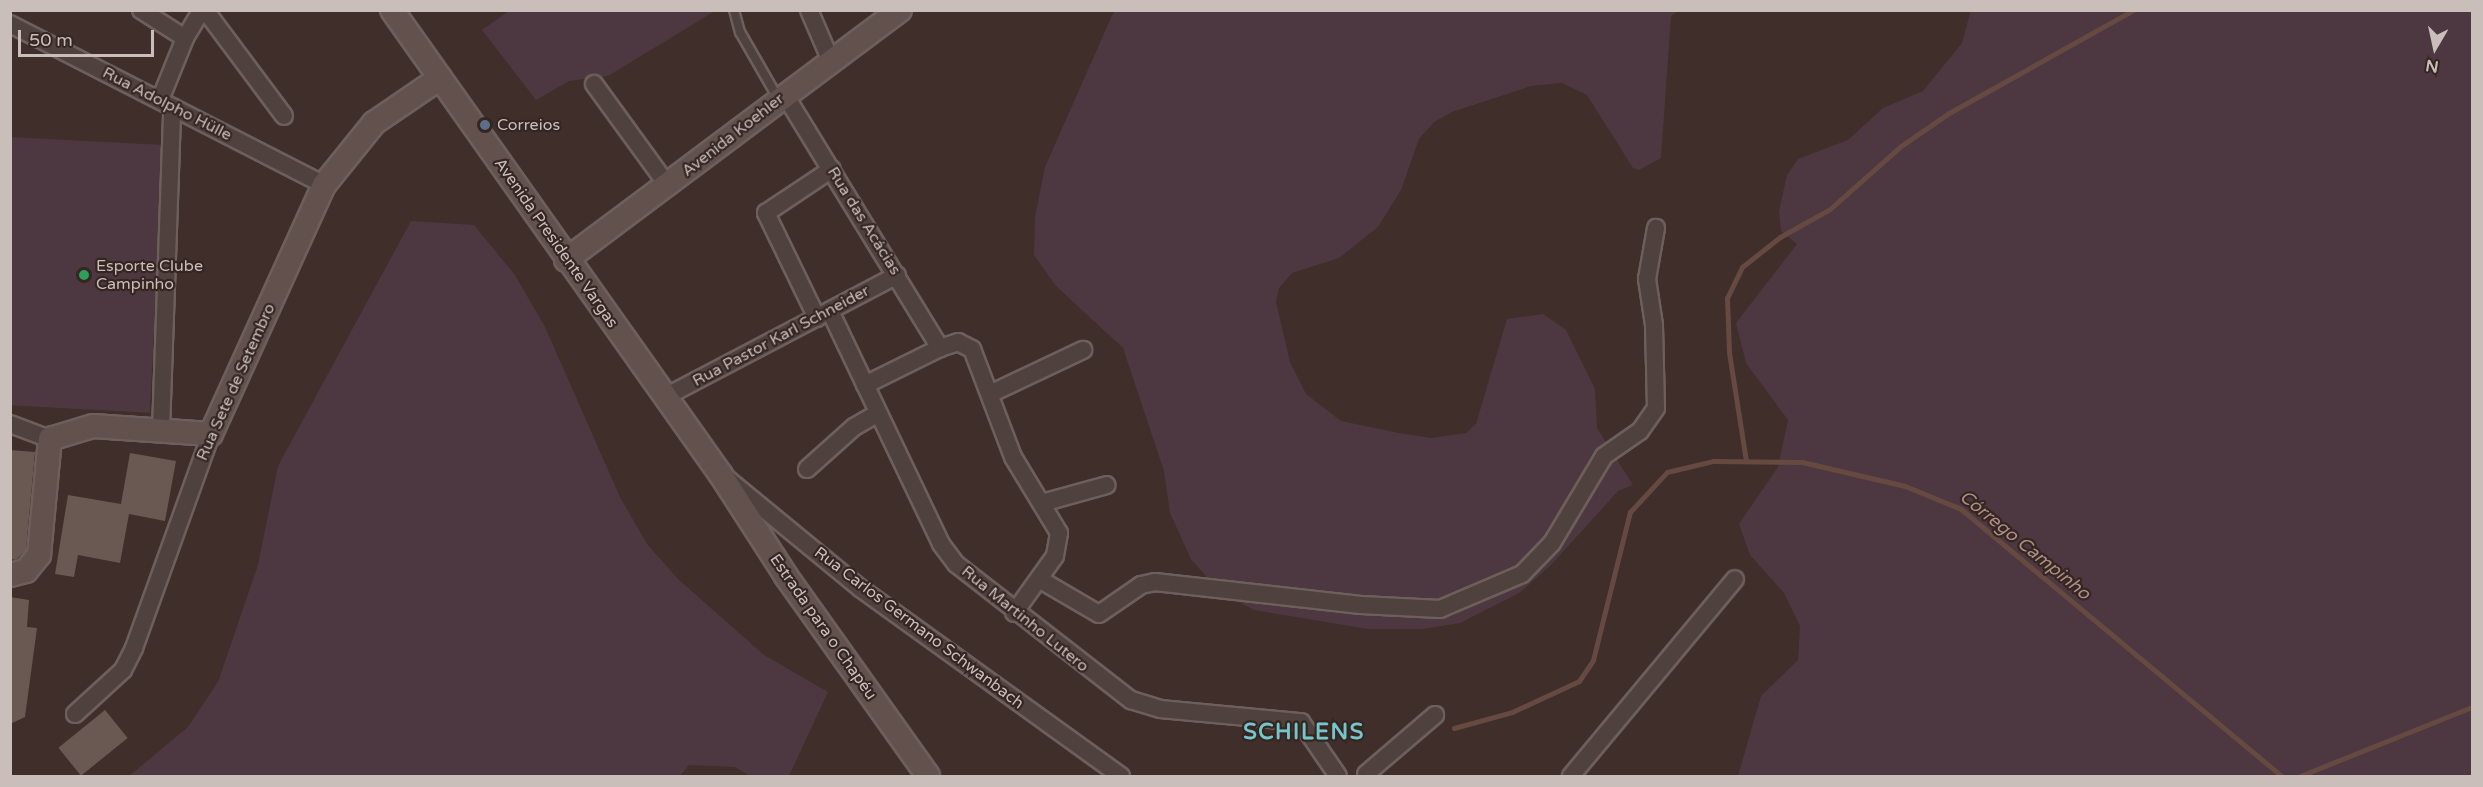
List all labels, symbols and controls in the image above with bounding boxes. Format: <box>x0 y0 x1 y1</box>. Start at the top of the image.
scale bar <box>21 18 158 56</box>
north arrow <box>2405 18 2465 78</box>
text: 50 m <box>29 29 73 51</box>
text: N <box>2424 55 2440 77</box>
street label: Rua Adolpho Hülle <box>99 63 235 145</box>
street label: Avenida Koehler <box>678 89 788 181</box>
place label: Correios <box>497 115 560 135</box>
marker: Correios <box>478 118 492 132</box>
street label: Avenida Presidente Vargas <box>490 154 622 332</box>
street label: Rua das Acácias <box>823 163 905 279</box>
place label: Esporte Clube Campinho <box>96 256 203 294</box>
marker: Esporte Clube Campinho <box>77 268 91 282</box>
street label: Rua Pastor Karl Schneider <box>689 281 873 391</box>
street label: Rua Sete de Setembro <box>193 300 279 464</box>
water label: Córrego Campinho <box>1955 486 2095 604</box>
street label: Rua Carlos Germano Schwanbach <box>810 543 1028 713</box>
street label: Estrada para o Chapéu <box>765 551 881 703</box>
street label: Rua Martinho Lutero <box>958 562 1092 676</box>
district label: SCHILENS <box>1243 720 1365 746</box>

